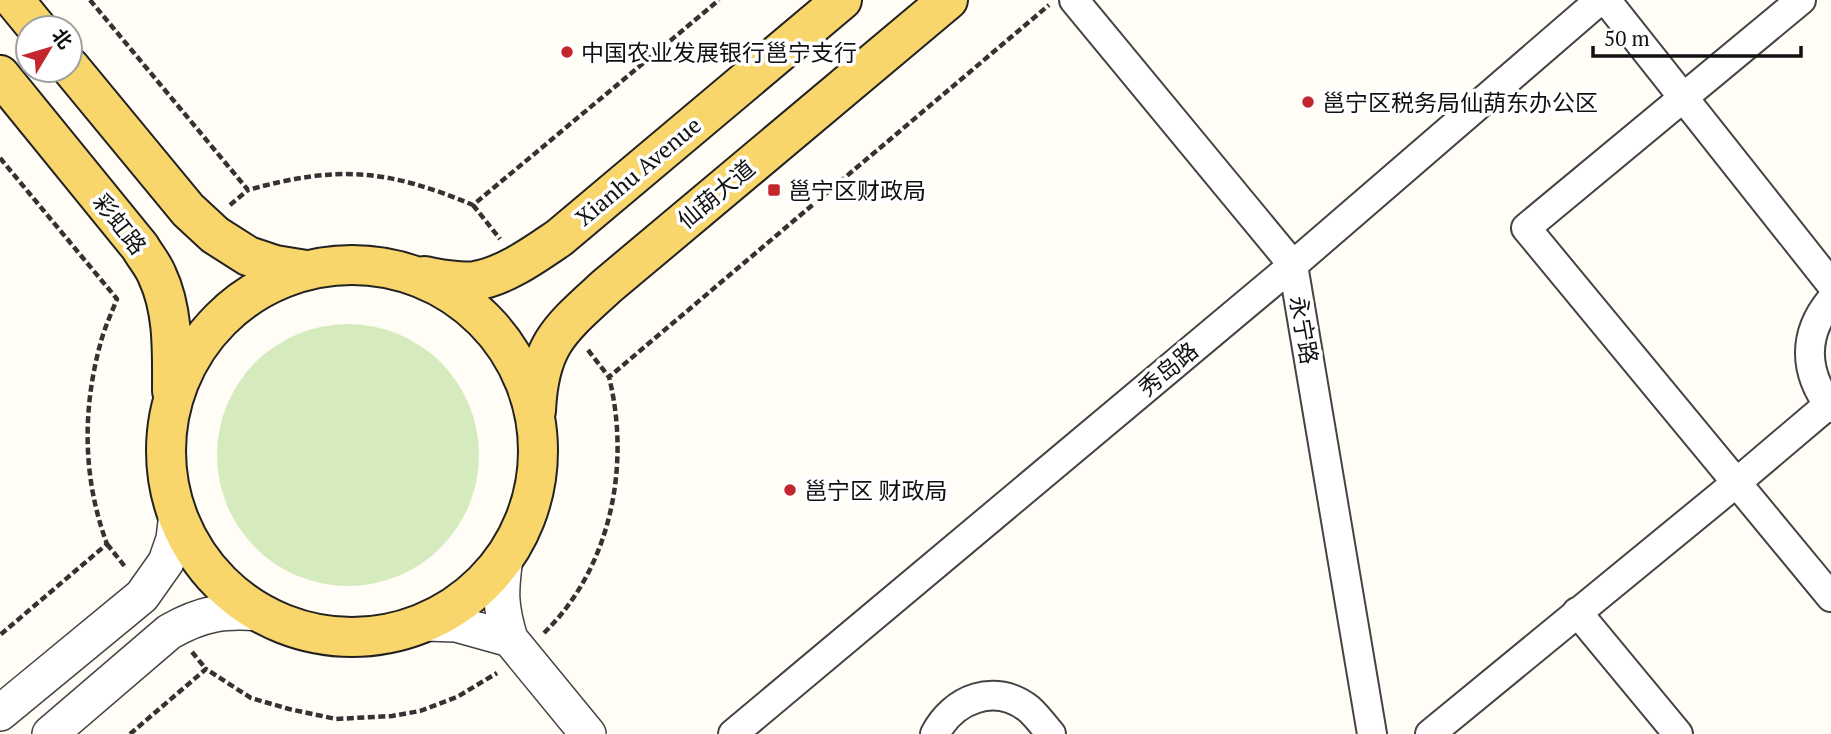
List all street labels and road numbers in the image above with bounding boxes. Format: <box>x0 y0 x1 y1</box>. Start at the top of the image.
street label: Xianhu Avenue <box>569 109 707 233</box>
street label: 仙葫大道 <box>671 153 761 235</box>
street label: 彩虹路 <box>87 187 153 261</box>
street label: 永宁路 <box>1283 293 1325 367</box>
street label: 秀岛路 <box>1132 335 1204 403</box>

